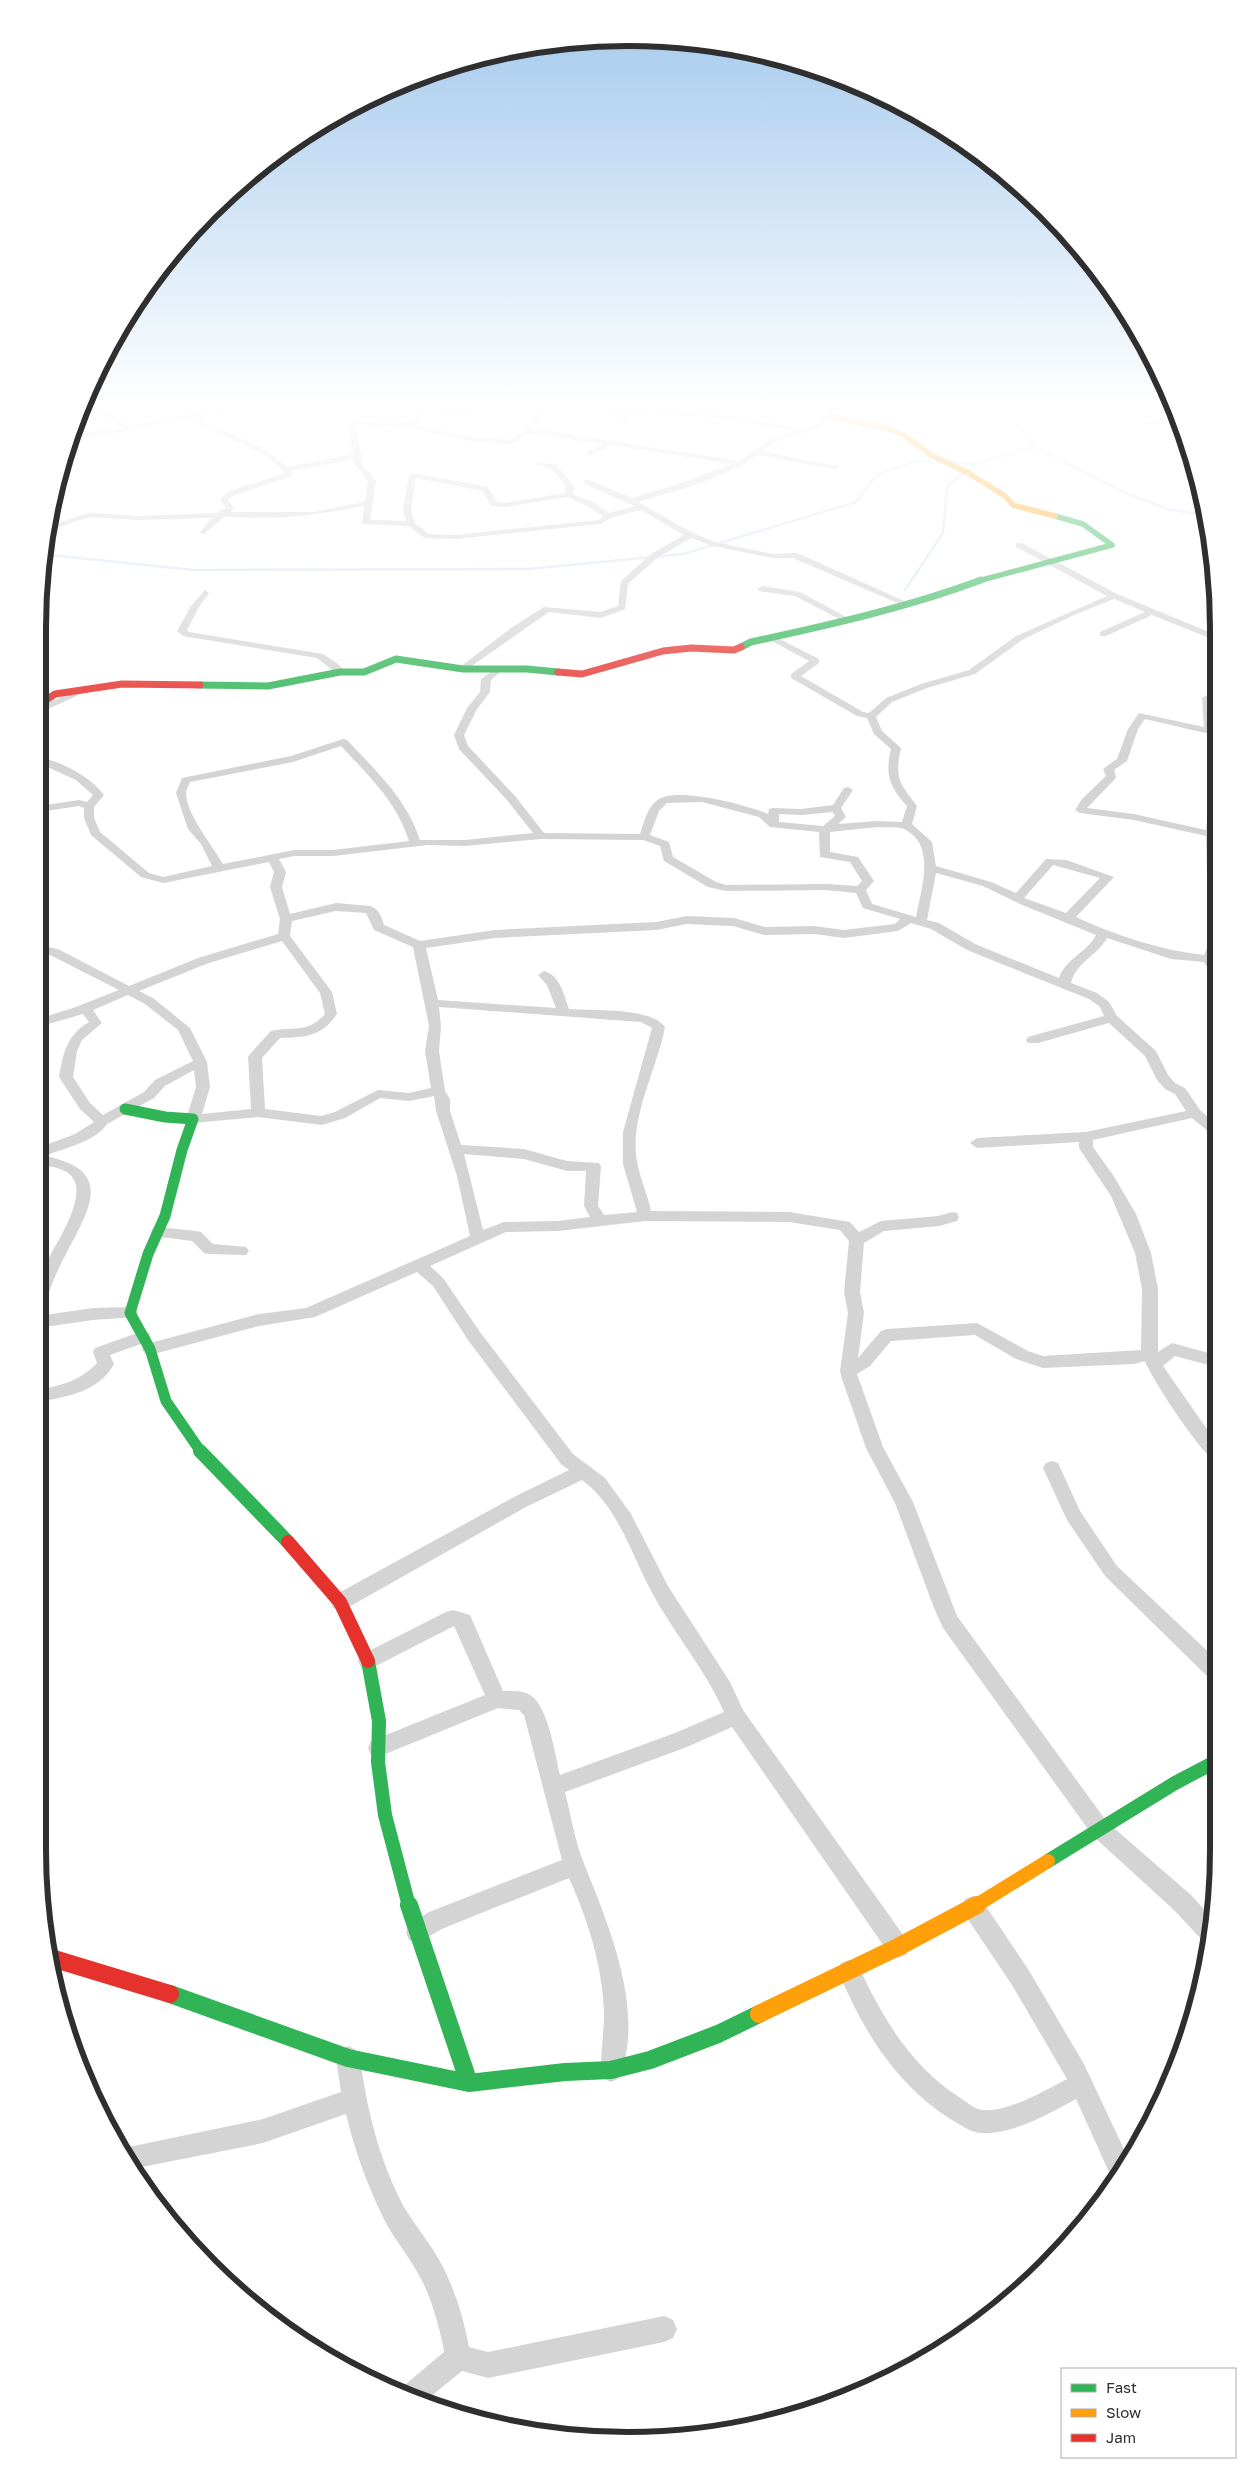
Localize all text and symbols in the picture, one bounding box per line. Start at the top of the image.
legend [1061,2368,1236,2458]
text: Fast [1106,2378,1137,2396]
text: Slow [1106,2403,1141,2421]
text: Jam [1106,2428,1136,2446]

